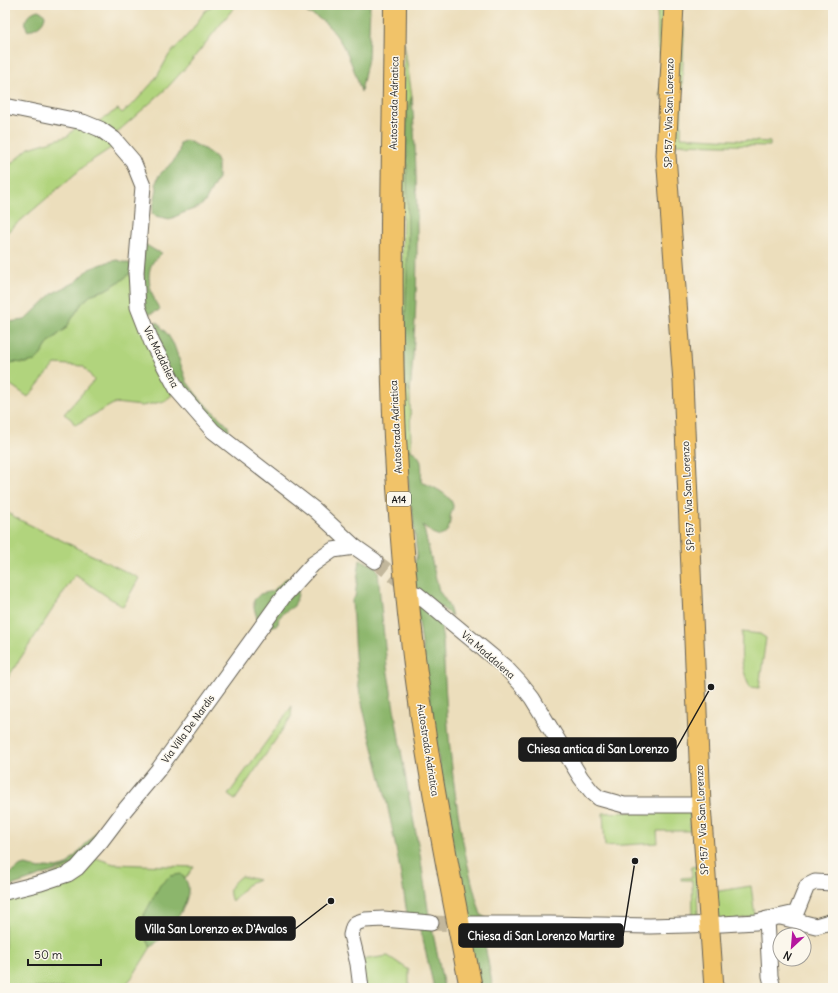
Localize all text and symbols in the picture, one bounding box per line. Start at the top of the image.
street label: Autostrada Adriatica [387,56,401,150]
street label: SP 157 - Via San Lorenzo [662,58,676,168]
street label: Via Maddalena [140,324,182,390]
street label: Autostrada Adriatica [387,380,405,474]
street label: SP 157 - Via San Lorenzo [679,440,697,551]
road number: A14 [387,492,411,506]
street label: Via Maddalena [458,628,518,682]
street label: Via Villa De Nardis [159,692,218,766]
street label: Autostrada Adriatica [414,703,442,797]
callout: Chiesa antica di San Lorenzo [519,738,676,761]
text: Chiesa antica di San Lorenzo [527,742,669,756]
street label: SP 157 - Via San Lorenzo [693,764,711,875]
callout: Villa San Lorenzo ex D'Avalos [136,917,295,940]
text: Villa San Lorenzo ex D'Avalos [145,922,287,936]
callout: Chiesa di San Lorenzo Martire [459,924,623,947]
north arrow [772,927,812,967]
text: Chiesa di San Lorenzo Martire [467,929,615,943]
scale bar [28,941,101,967]
text: 50 m [34,947,63,962]
text: N [781,948,794,964]

